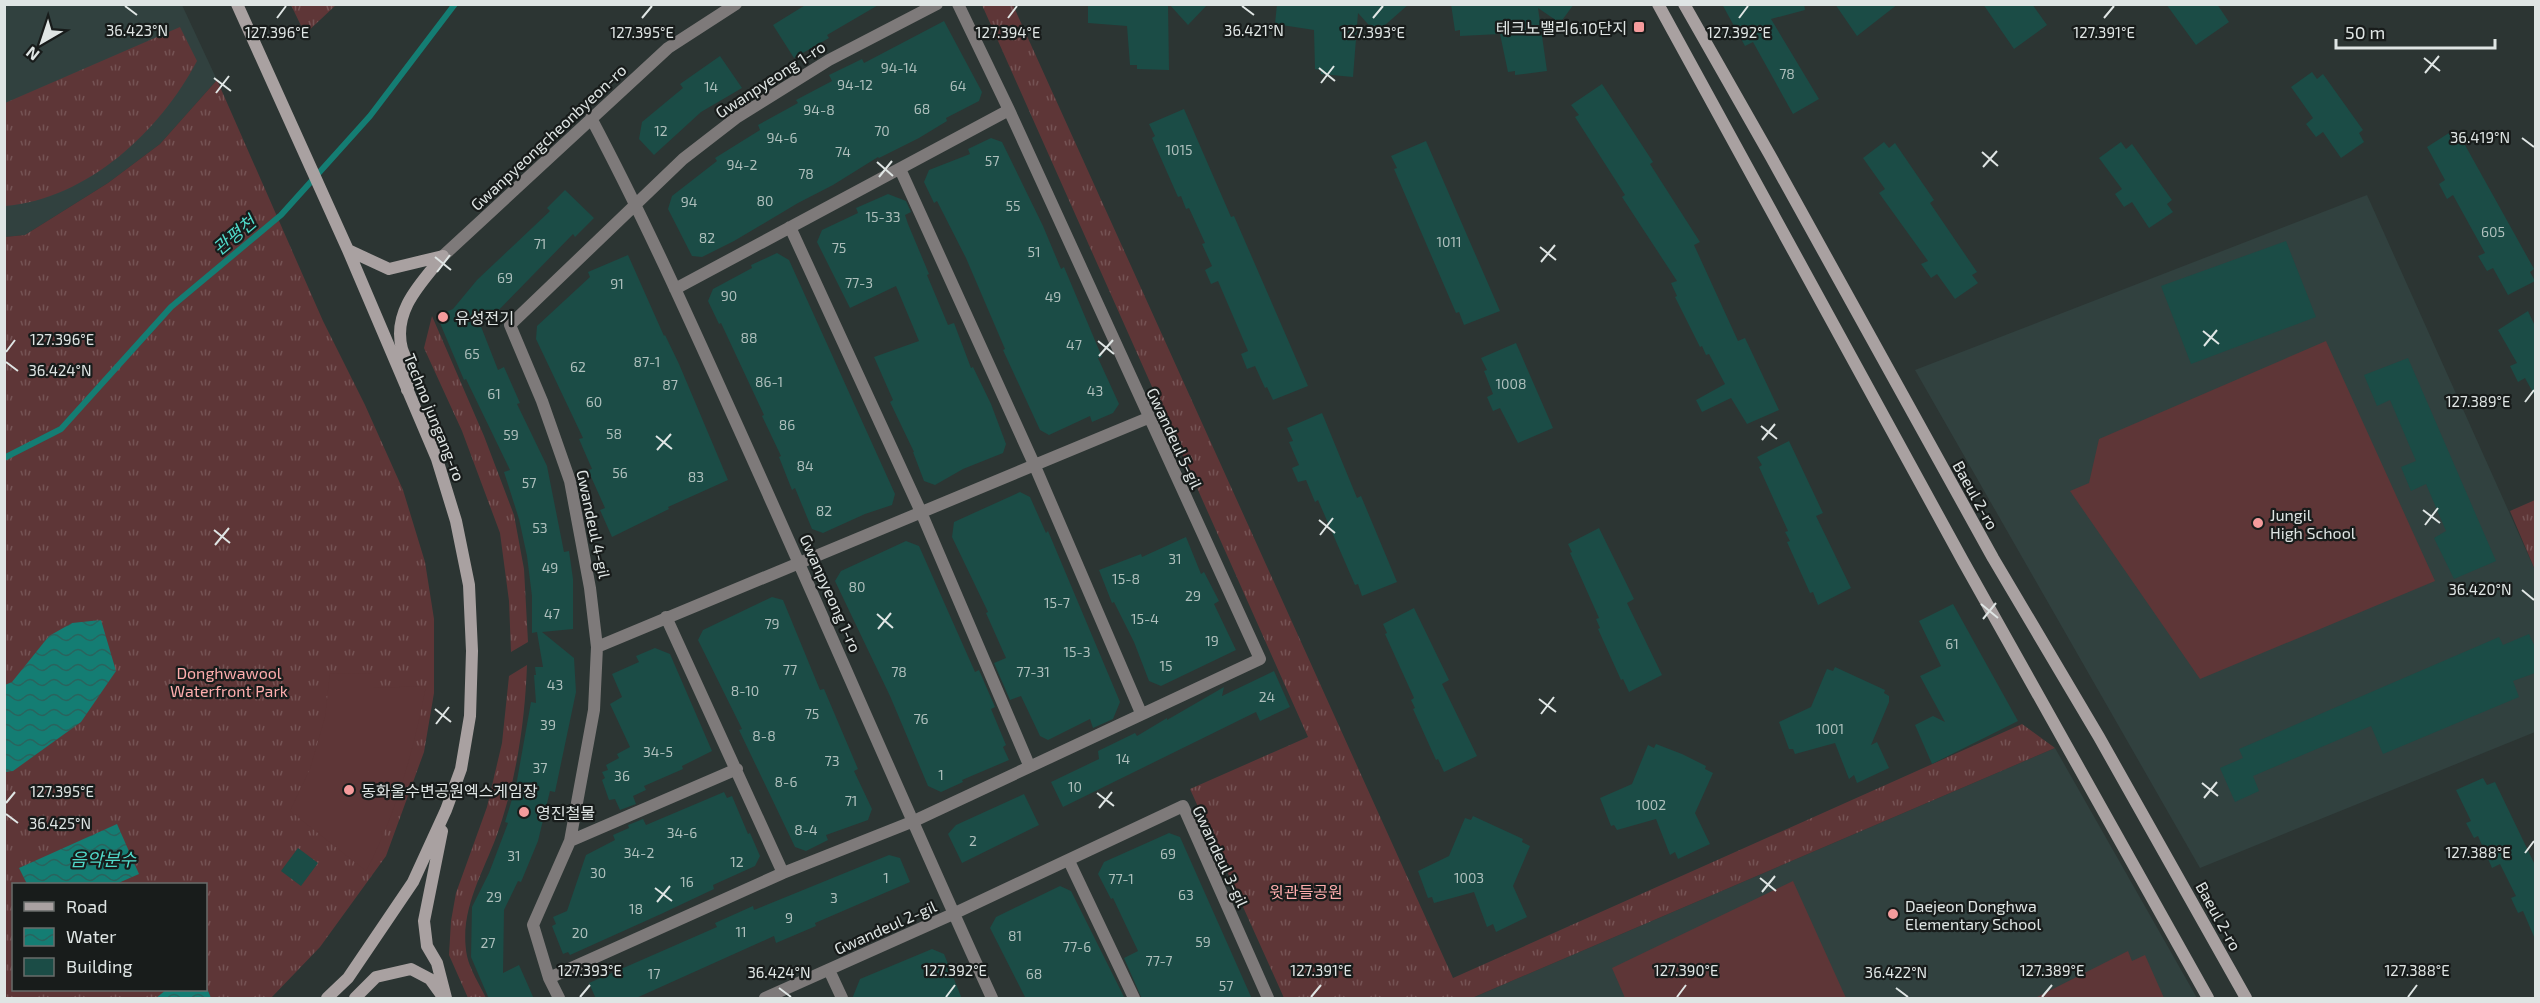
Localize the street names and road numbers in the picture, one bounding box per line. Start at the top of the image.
street label: Gwanpyeong 1-ro [712,36,828,122]
street label: Gwanpyeongcheonbyeon-ro [466,60,630,214]
street label: Techno jungang-ro [400,350,469,484]
street label: Gwandeul 5-gil [1143,384,1207,492]
street label: Baeul 2-ro [1949,457,2003,533]
street label: Gwandeul 4-gil [573,468,615,580]
street label: Gwanpyeong 1-ro [796,531,866,655]
street label: Gwandeul 3-gil [1189,802,1253,910]
street label: Baeul 2-ro [2192,878,2246,954]
street label: Gwandeul 2-gil [831,896,939,958]

